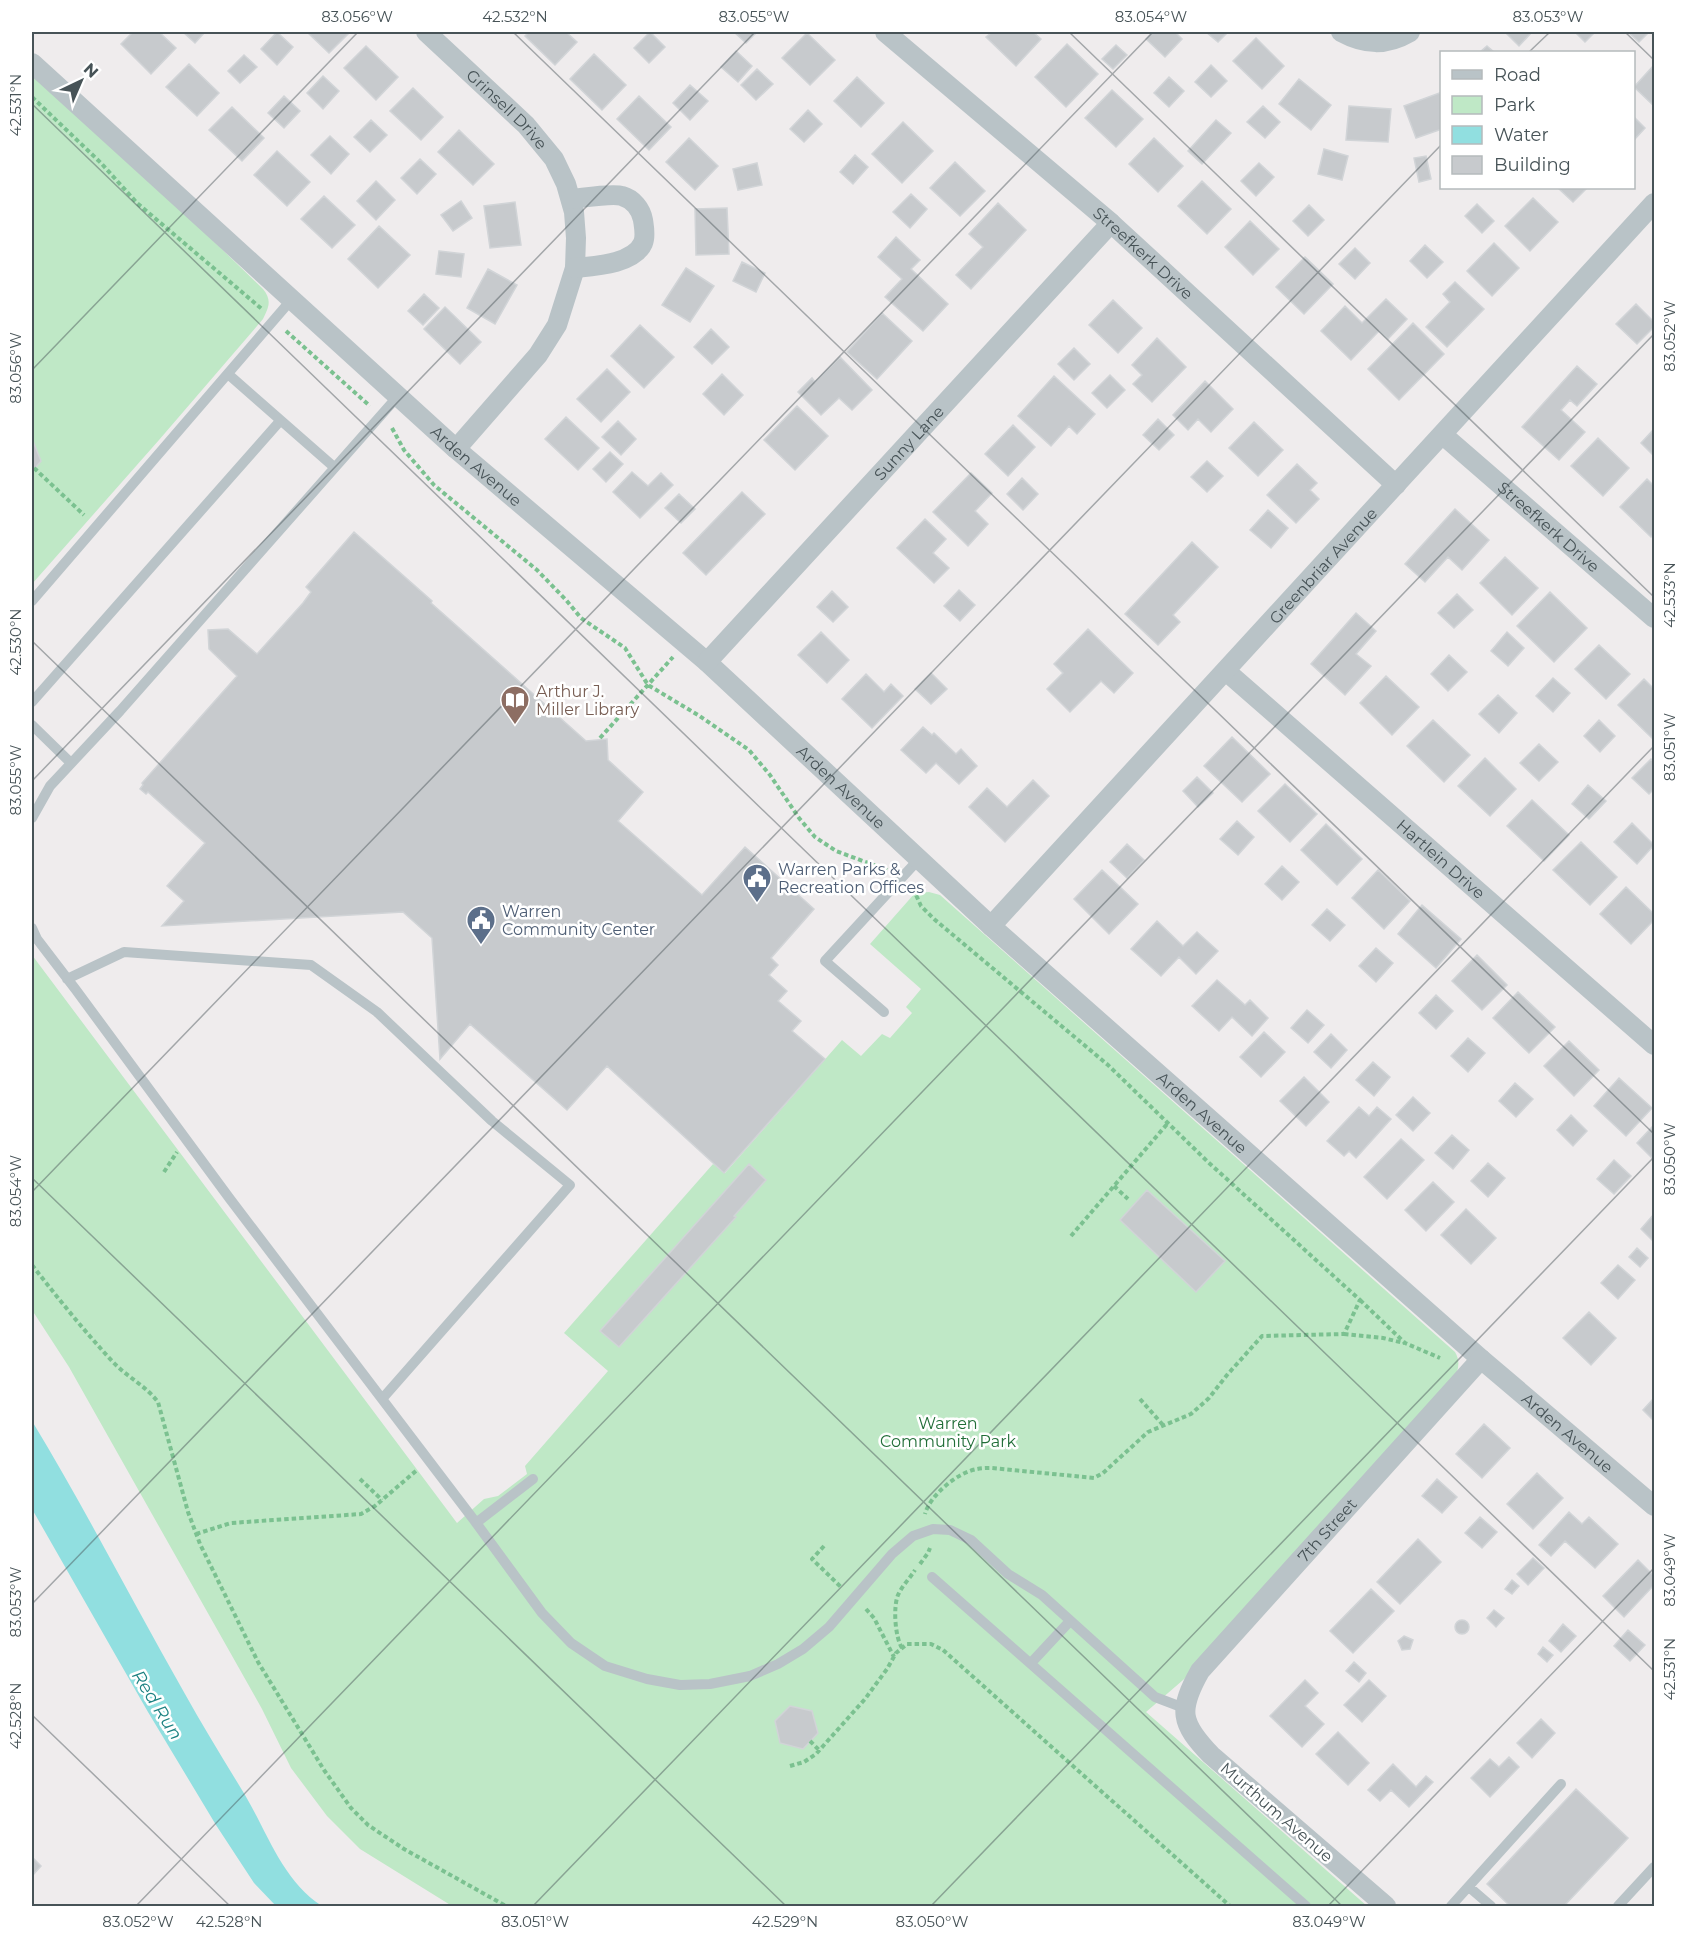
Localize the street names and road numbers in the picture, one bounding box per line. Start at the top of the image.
street label: Grinsell Drive [462,66,551,153]
street label: Streefkerk Drive [1089,203,1197,304]
street label: Sunny Lane [870,402,948,484]
street label: Arden Avenue [427,422,525,511]
street label: Streefkerk Drive [1494,478,1603,576]
street label: Greenbriar Avenue [1265,504,1381,628]
street label: Arden Avenue [793,742,889,833]
street label: Hartlein Drive [1393,816,1489,903]
street label: Arden Avenue [1153,1068,1251,1158]
street label: Arden Avenue [1518,1389,1617,1477]
street label: 7th Street [1294,1494,1361,1566]
street label: Murthum Avenue [1217,1759,1337,1866]

